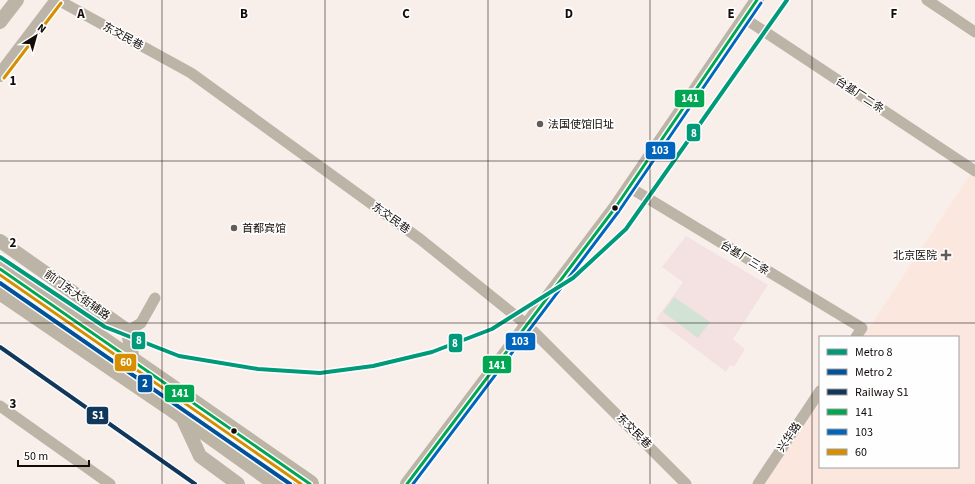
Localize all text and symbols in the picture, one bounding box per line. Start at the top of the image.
text: A [76,5,85,23]
text: B [240,5,248,23]
text: C [402,5,410,23]
text: D [565,5,573,23]
text: E [727,5,735,23]
text: F [891,5,898,23]
north arrow [16,16,56,56]
street label: 东交民巷 [100,19,146,53]
text: N [34,20,49,37]
text: 1 [10,72,17,90]
street label: 台基厂二条 [833,74,887,116]
line badge: 141 [674,89,705,108]
text: 141 [681,91,699,106]
place label: 法国使馆旧址 [548,117,614,132]
marker: 法国使馆旧址 [535,119,545,129]
line badge: 8 [686,123,701,142]
text: 8 [691,126,697,141]
line badge: 103 [645,141,676,160]
text: 103 [651,143,669,158]
street label: 东交民巷 [369,199,413,237]
unlabelled marker [610,203,620,213]
place label: 首都宾馆 [242,221,286,236]
marker: 首都宾馆 [229,223,239,233]
text: 2 [10,234,17,252]
street label: 台基厂三条 [718,237,772,279]
place label: 北京医院 [893,248,937,263]
marker: 北京医院 [940,249,952,261]
street label: 前门东大街辅路 [41,267,113,323]
line badge: 8 [131,331,146,350]
line badge: 103 [505,332,536,351]
text: 8 [136,333,142,348]
line badge: 8 [448,333,463,353]
text: 103 [511,334,529,349]
text: 8 [452,336,458,351]
legend [819,336,959,468]
text: Metro 8 [855,344,893,361]
line badge: 60 [114,353,137,372]
text: 60 [120,355,132,370]
line badge: 141 [482,355,512,374]
text: 141 [488,358,506,373]
text: Metro 2 [855,364,893,381]
line badge: 2 [137,374,153,393]
text: 2 [142,376,148,391]
line badge: 141 [164,384,195,403]
text: Railway S1 [855,384,909,401]
text: 141 [171,386,189,401]
text: 3 [10,395,17,413]
text: 141 [855,404,873,421]
line badge: S1 [86,406,109,425]
text: S1 [92,408,104,423]
street label: 东交民巷 [613,410,655,452]
street label: 兴华路 [774,419,804,455]
text: 103 [855,424,873,441]
unlabelled marker [229,426,239,436]
scale bar [18,442,89,468]
text: 60 [855,444,867,461]
text: 50 m [24,448,48,465]

